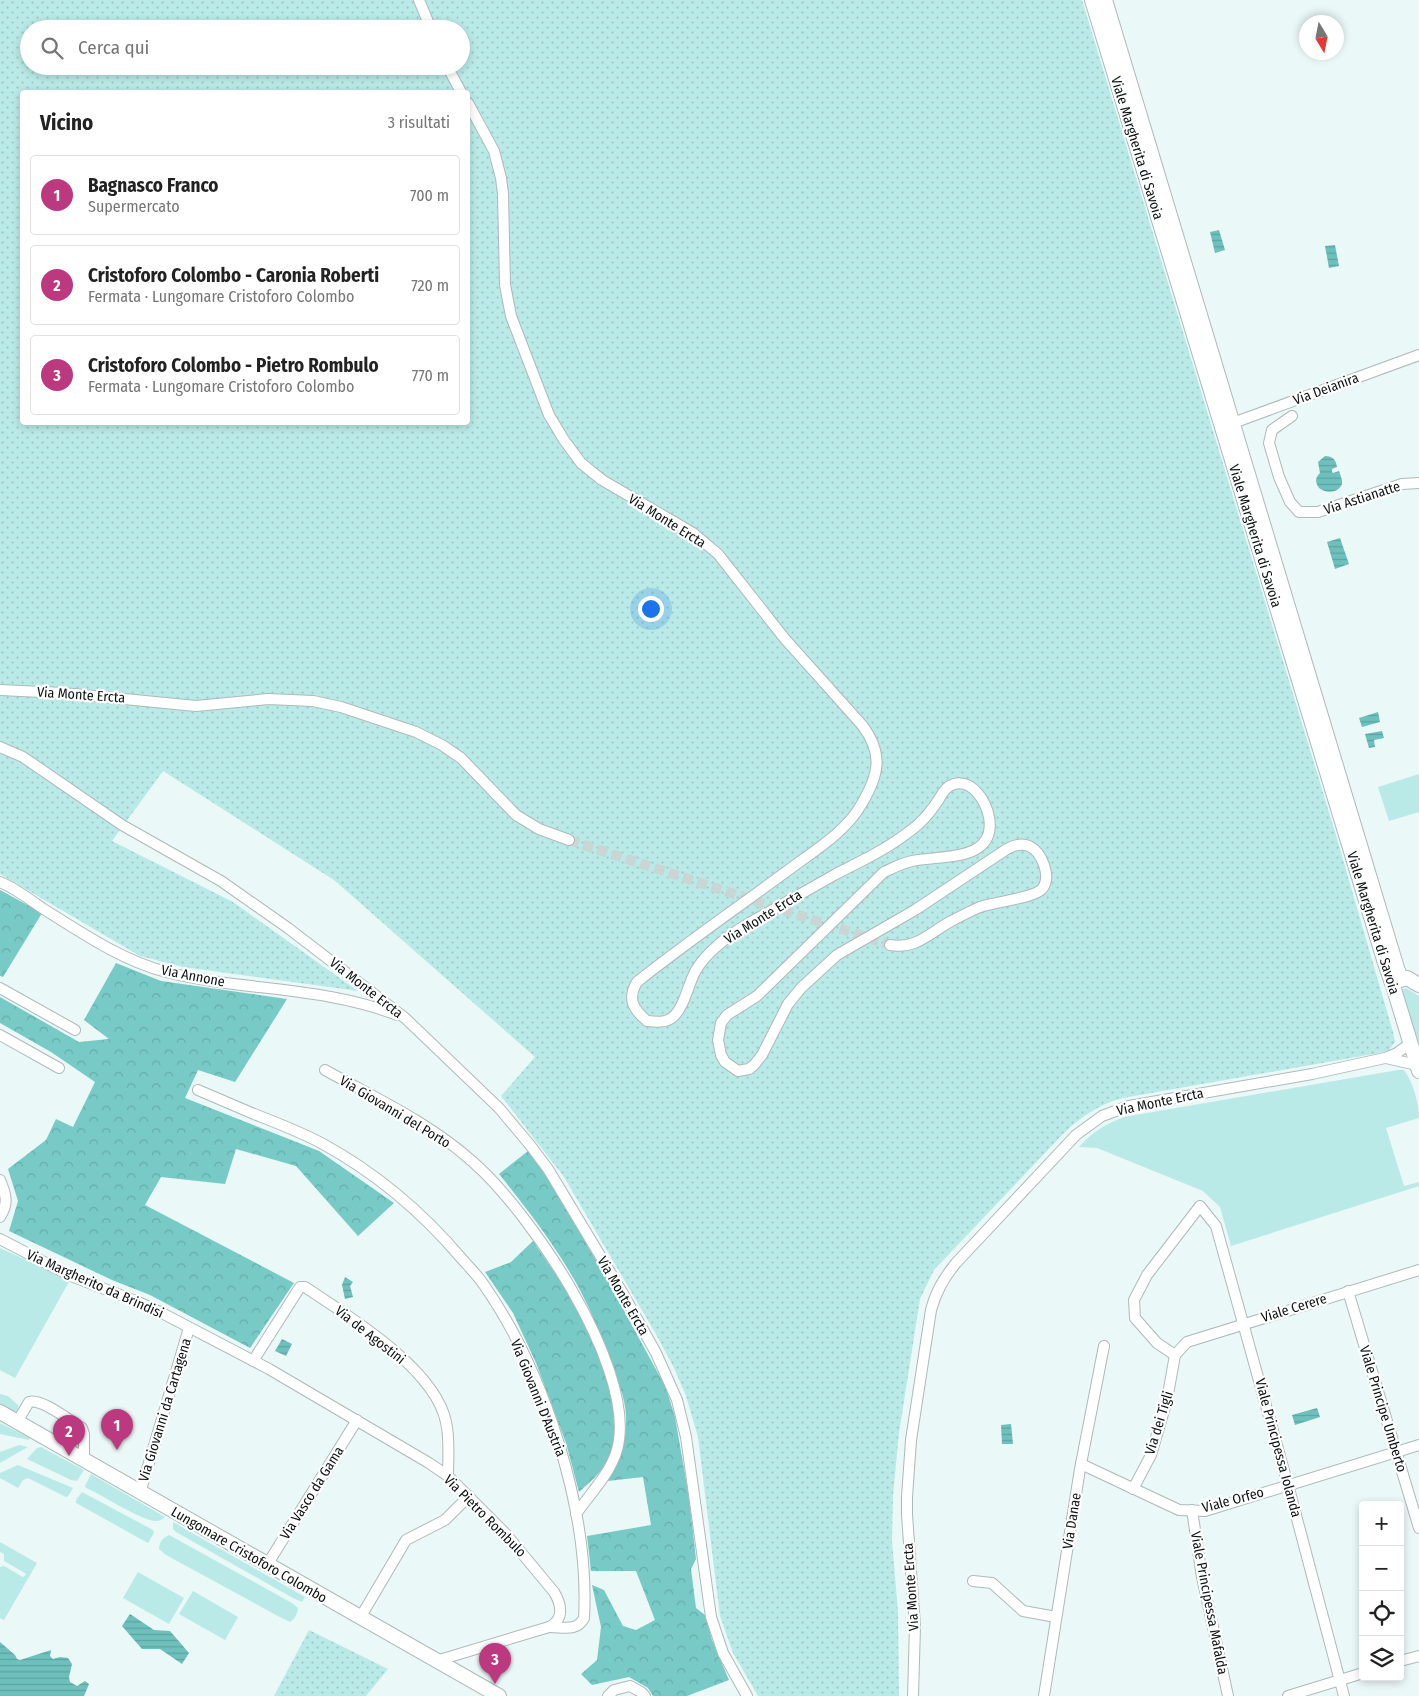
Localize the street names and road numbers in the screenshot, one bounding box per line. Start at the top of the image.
street label: Viale Margherita di Savoia [1107,75,1167,222]
street label: Via Deianira [1291,369,1361,409]
street label: Viale Margherita di Savoia [1225,463,1285,610]
street label: Via Astianatte [1322,478,1402,518]
street label: Via Monte Ercta [625,490,709,552]
street label: Via Monte Ercta [36,683,126,707]
street label: Viale Margherita di Savoia [1343,850,1403,997]
street label: Via Monte Ercta [721,886,805,948]
street label: Via Monte Ercta [326,954,406,1022]
street label: Via Annone [160,961,226,991]
street label: Via Giovanni del Porto [336,1072,454,1152]
street label: Via Monte Ercta [1115,1084,1205,1119]
street label: Via Margherito da Brindisi [24,1246,166,1322]
street label: Via Monte Ercta [594,1254,653,1339]
street label: Viale Cerere [1259,1290,1329,1326]
street label: Via de Agostini [331,1302,409,1368]
street label: Via Giovanni da Cartagena [135,1336,195,1484]
street label: Via Giovanni D'Austria [507,1337,569,1459]
street label: Viale Principe Umberto [1356,1344,1410,1474]
street label: Viale Principessa Iolanda [1251,1377,1305,1519]
street label: Via dei Tigli [1141,1389,1177,1457]
street label: Via Vasco da Gama [277,1443,348,1543]
street label: Via Pietro Rombulo [440,1471,530,1561]
street label: Viale Orfeo [1200,1484,1266,1516]
street label: Via Danae [1059,1492,1085,1550]
street label: Lungomare Cristoforo Colombo [168,1503,330,1607]
street label: Viale Principessa Mafalda [1187,1530,1231,1676]
street label: Via Monte Ercta [899,1542,923,1632]

